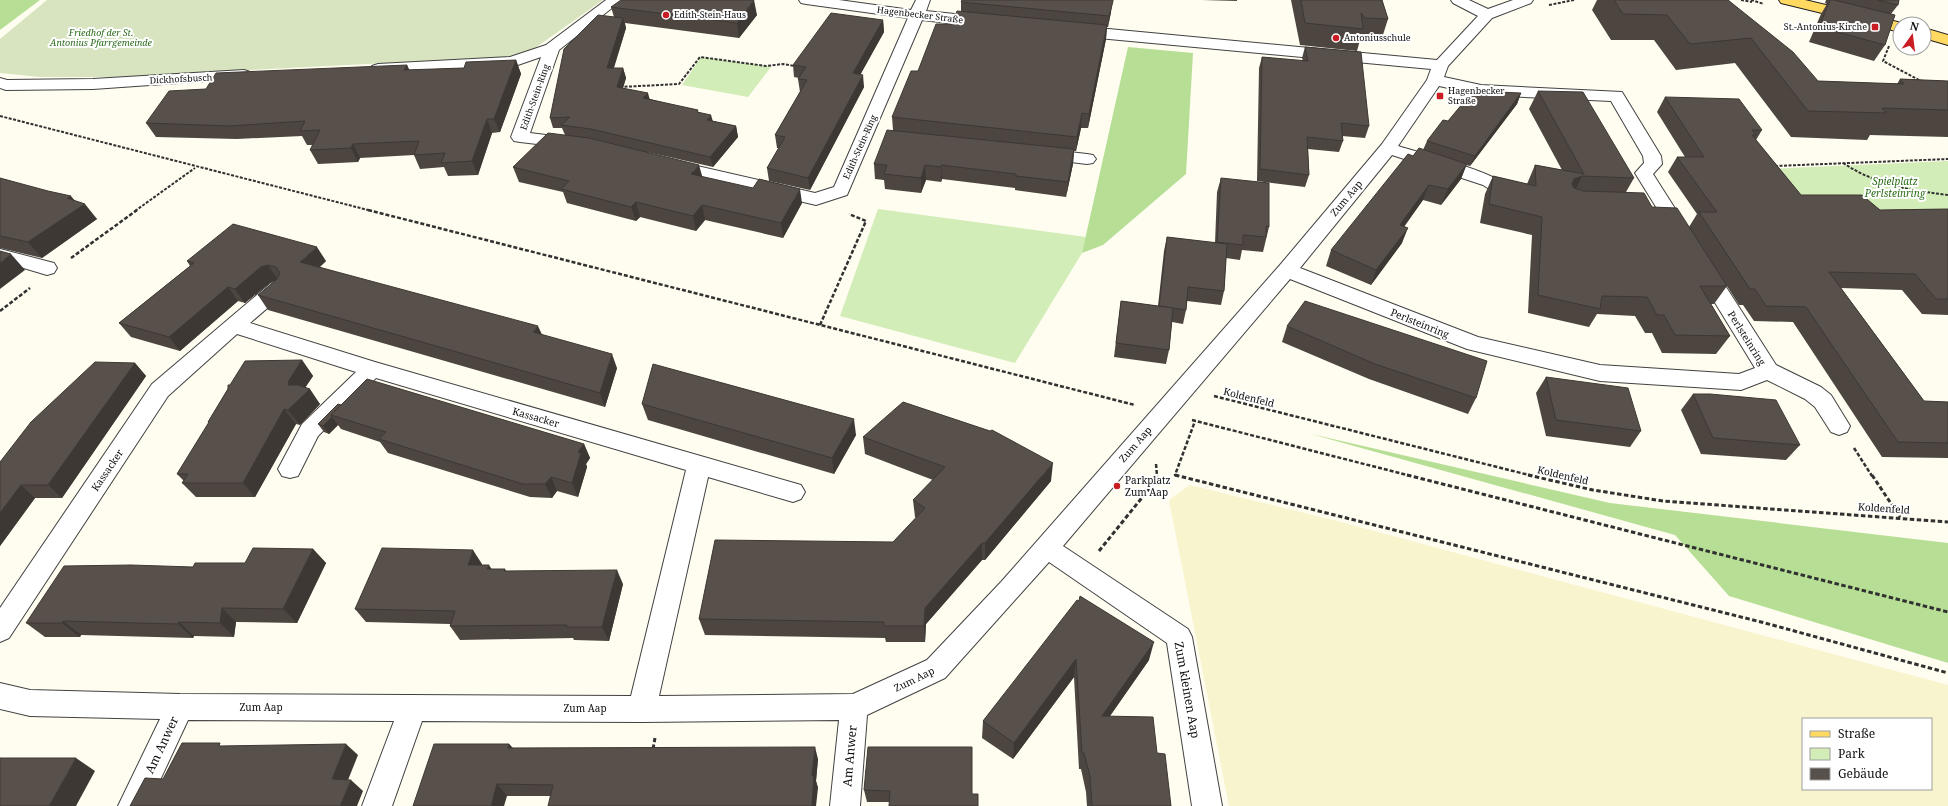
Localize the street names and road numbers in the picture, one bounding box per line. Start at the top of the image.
street label: Hagenbecker Straße [876,3,964,26]
street label: Edith-Stein-Ring [517,62,553,132]
street label: Dickhofsbusch [149,70,213,87]
street label: Edith-Stein-Ring [839,112,880,181]
street label: Zum Aap [1327,177,1365,219]
street label: Perlsteinring [1389,305,1452,341]
street label: Perlsteinring [1725,308,1770,369]
street label: Koldenfeld [1222,384,1276,410]
street label: Kassacker [511,404,561,430]
street label: Zum Aap [1116,423,1154,465]
street label: Kassacker [88,446,126,494]
street label: Koldenfeld [1536,462,1590,488]
street label: Koldenfeld [1858,499,1910,517]
street label: Zum kleinen Aap [1171,640,1204,740]
street label: Zum Aap [892,663,936,695]
street label: Zum Aap [239,700,283,714]
street label: Zum Aap [563,701,607,715]
street label: Am Anwer [141,713,182,776]
street label: Am Anwer [838,724,861,787]

